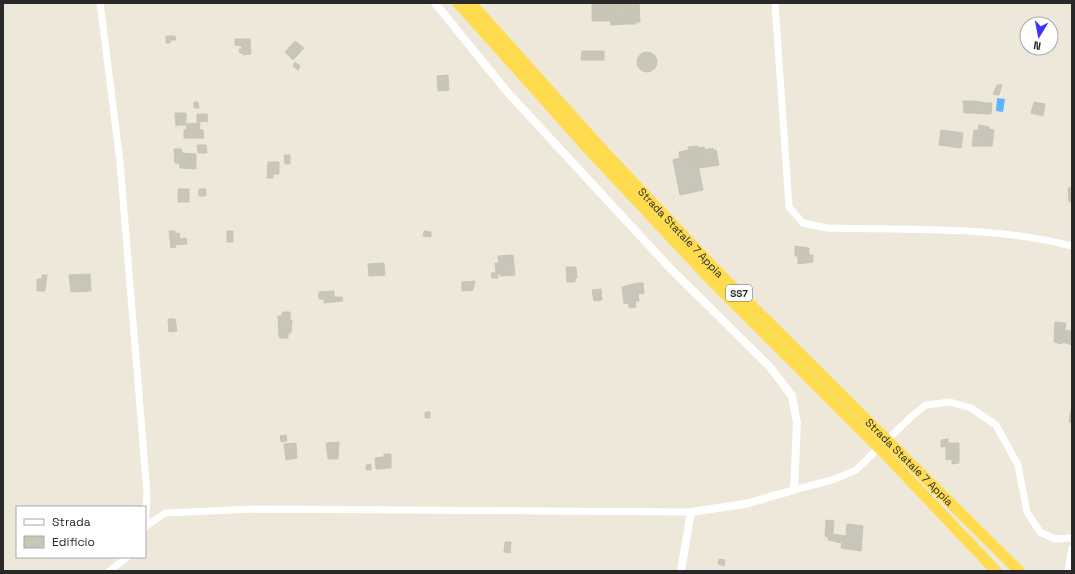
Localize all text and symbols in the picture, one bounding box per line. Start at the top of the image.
north arrow [1019,16,1059,56]
text: N [1032,38,1042,53]
street label: Strada Statale 7 Appia [635,185,727,281]
road number: SS7 [726,285,752,301]
street label: Strada Statale 7 Appia [862,415,957,509]
legend [16,506,146,558]
text: Strada [52,514,91,530]
text: Edificio [52,534,95,550]

